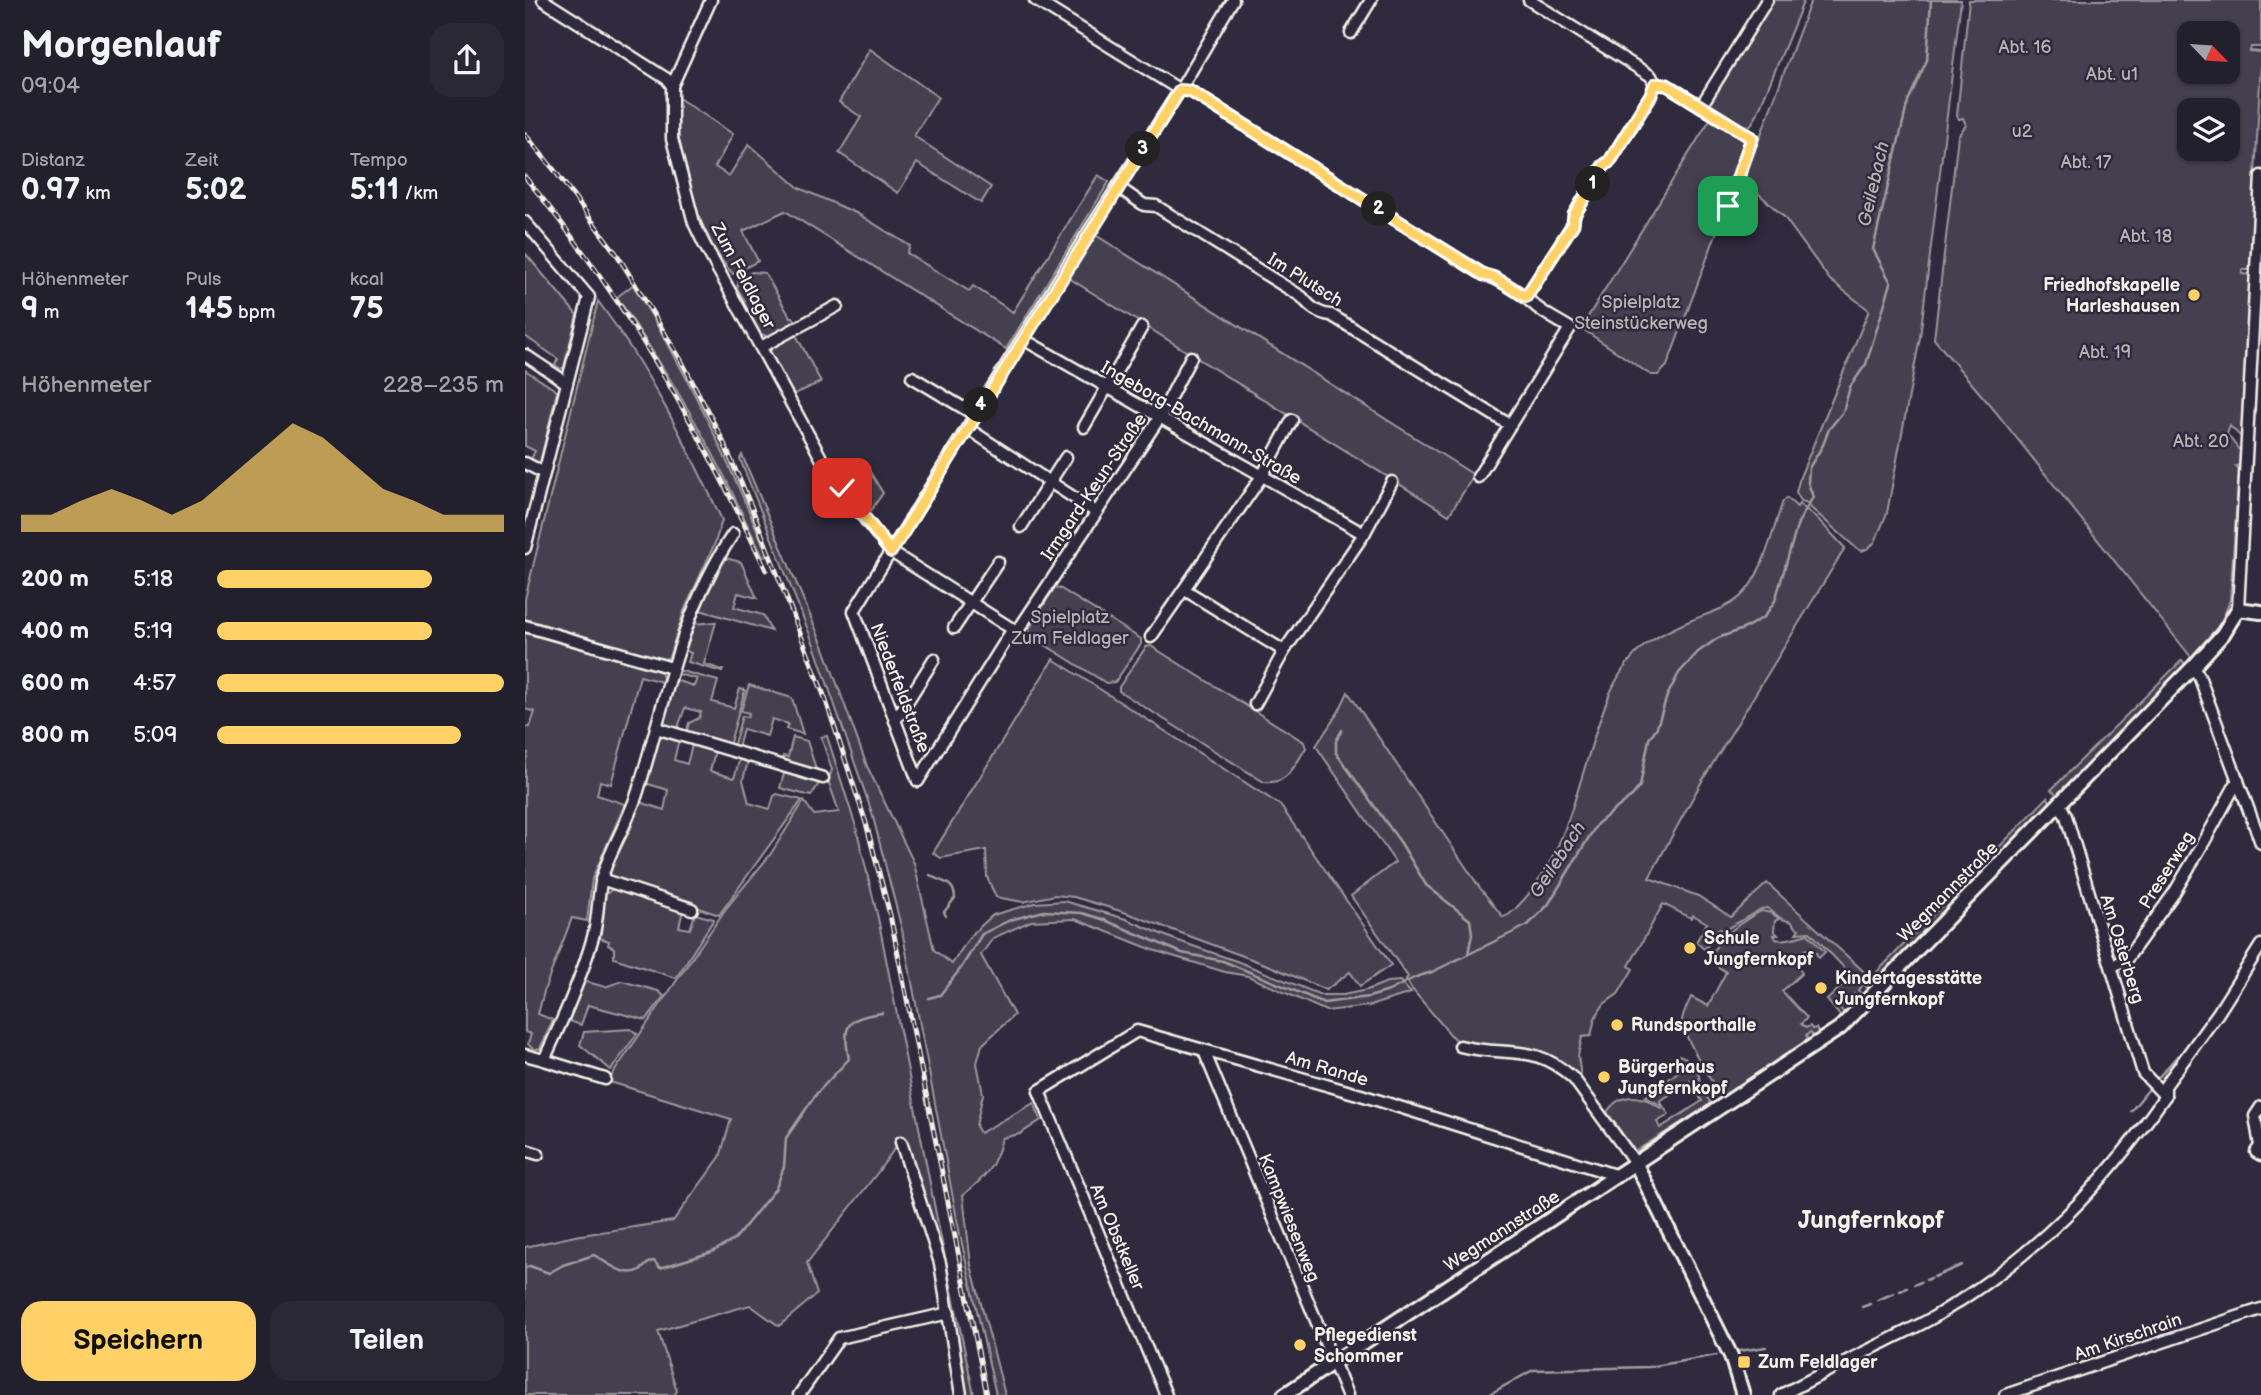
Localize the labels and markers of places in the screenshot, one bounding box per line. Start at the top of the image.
pin: 3 [1125,132,1161,166]
pin: 1 [1575,166,1611,202]
pin [1698,176,1758,236]
pin: 2 [1361,192,1397,227]
place label: Friedhofskapelle Harleshausen [2043,275,2180,317]
marker: Friedhofskapelle Harleshausen [2186,287,2202,303]
pin: 4 [963,388,999,422]
pin [812,458,872,518]
place label: Schule Jungfernkopf [1704,928,1814,970]
marker: Schule Jungfernkopf [1682,940,1698,956]
place label: Kindertagesstätte Jungfernkopf [1835,968,1982,1010]
marker: Kindertagesstätte Jungfernkopf [1813,980,1829,996]
place label: Rundsporthalle [1631,1015,1756,1036]
marker: Rundsporthalle [1609,1017,1625,1033]
place label: Bürgerhaus Jungfernkopf [1618,1057,1728,1099]
marker: Bürgerhaus Jungfernkopf [1596,1069,1612,1085]
place label: Pflegedienst Schommer [1314,1325,1417,1367]
marker: Pflegedienst Schommer [1292,1337,1308,1353]
place label: Zum Feldlager [1758,1352,1878,1373]
marker: Zum Feldlager [1736,1354,1752,1370]

